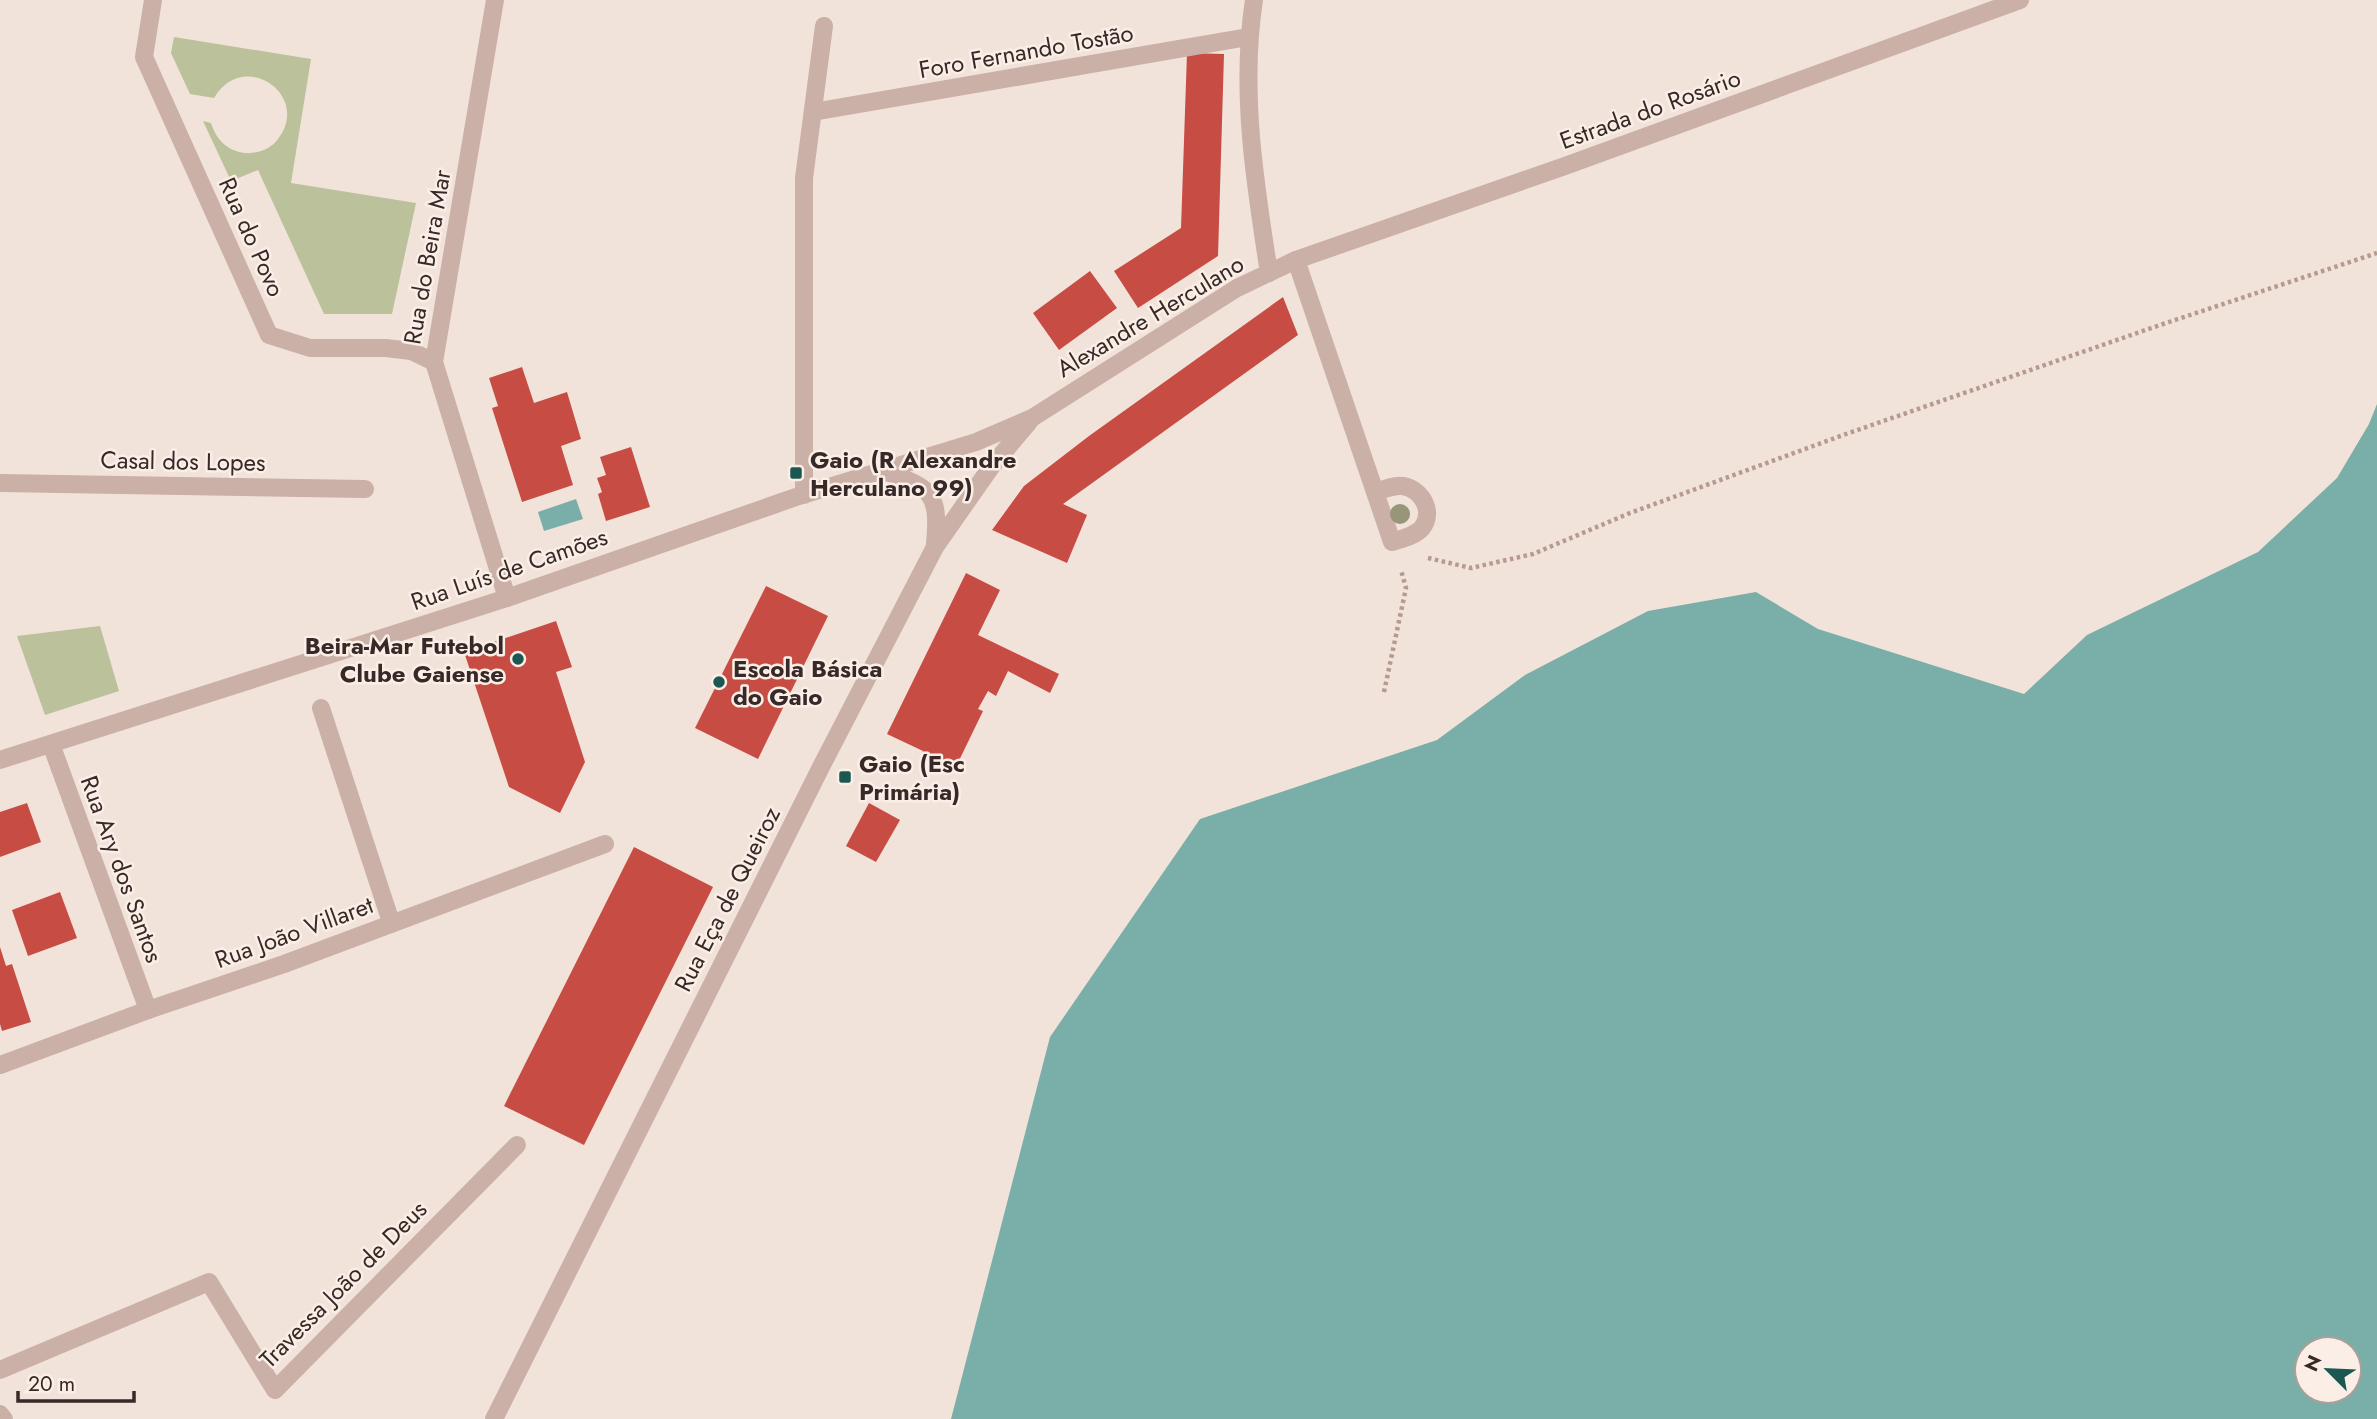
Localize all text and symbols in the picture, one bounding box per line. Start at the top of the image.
street label: Foro Fernando Tostão [916,15,1136,87]
street label: Estrada do Rosário [1555,60,1745,158]
street label: Rua do Beira Mar [394,166,460,347]
street label: Rua do Povo [210,172,294,302]
street label: Alexandre Herculano [1050,246,1250,386]
street label: Casal dos Lopes [100,442,266,480]
place label: Gaio (R Alexandre Herculano 99) [810,442,1016,505]
marker: Gaio (R Alexandre Herculano 99) [788,465,804,481]
street label: Rua Luís de Camões [406,519,612,619]
place label: Beira-Mar Futebol Clube Gaiense [305,628,504,691]
marker: Beira-Mar Futebol Clube Gaiense [510,651,526,667]
place label: Escola Básica do Gaio [733,651,882,714]
marker: Escola Básica do Gaio [711,674,727,690]
place label: Gaio (Esc Primária) [859,746,965,809]
marker: Gaio (Esc Primária) [837,769,853,785]
street label: Rua Ary dos Santos [72,771,172,967]
street label: Rua Eça de Queiroz [665,800,789,998]
street label: Rua João Villaret [210,887,378,977]
street label: Travessa João de Deus [251,1192,435,1376]
north arrow [2293,1335,2363,1405]
text: N [2298,1351,2328,1376]
scale bar [18,1360,133,1404]
text: 20 m [28,1369,75,1399]

